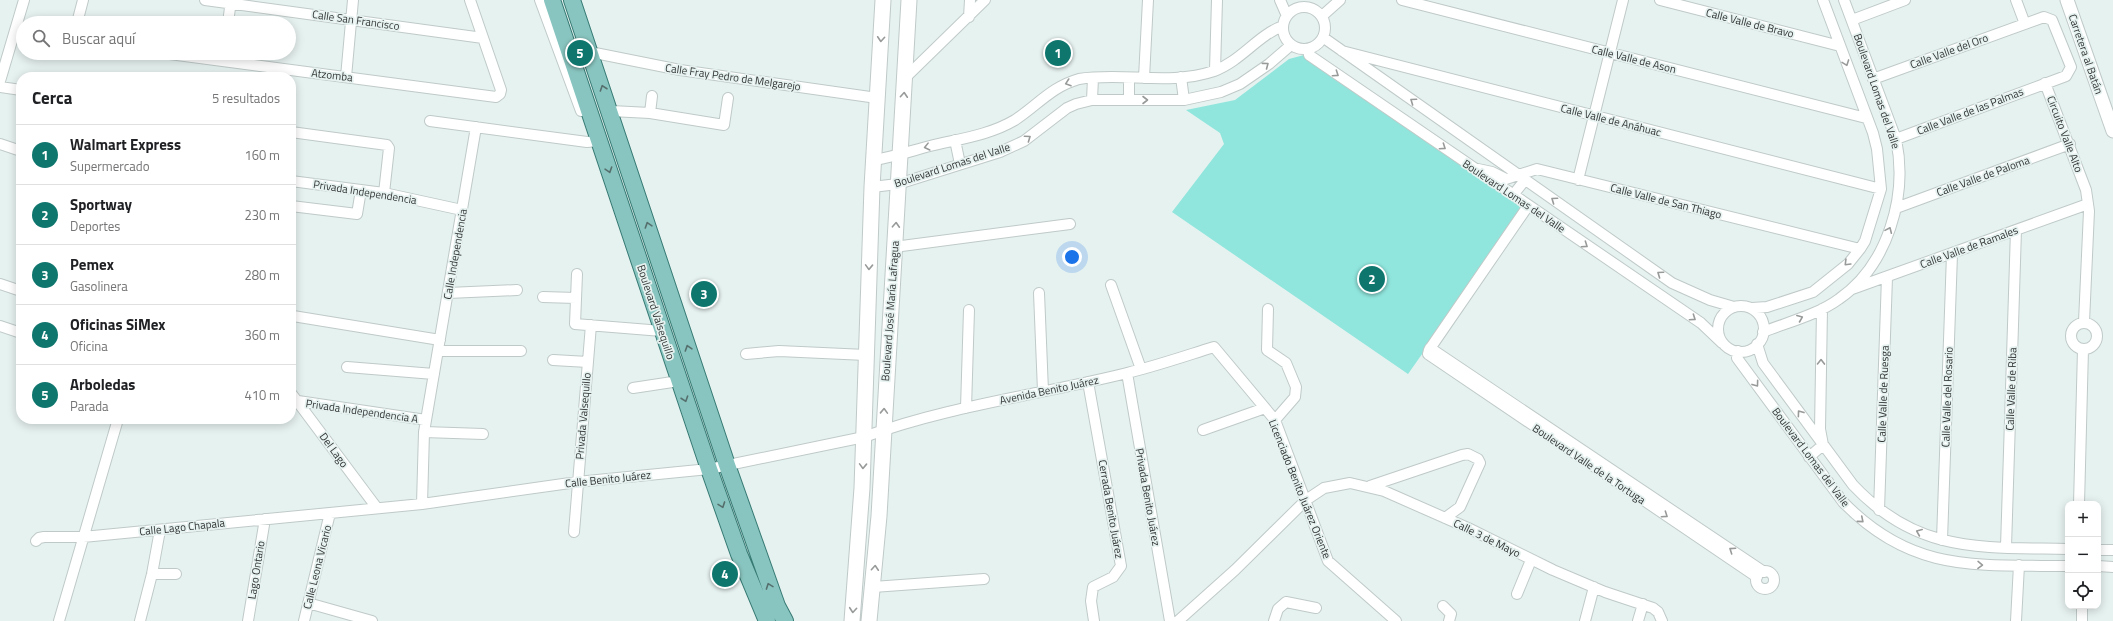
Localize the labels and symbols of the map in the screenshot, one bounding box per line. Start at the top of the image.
street label: Calle Valle de Bravo [1704,4,1796,42]
street label: Calle San Francisco [311,6,401,34]
street label: Carretera al Batán [2065,12,2107,96]
street label: Calle Valle del Oro [1908,29,1991,73]
street label: Boulevard Lomas del Valle [1850,31,1904,151]
one-way arrow [877,36,886,42]
pin: 5 [567,38,593,68]
pin: 1 [1045,38,1071,68]
street label: Calle Valle de Ason [1590,41,1678,77]
one-way arrow [1842,59,1850,66]
street label: Calle Fray Pedro de Melgarejo [664,60,802,94]
one-way arrow [1262,63,1269,70]
street label: Atzomba [310,65,354,86]
one-way arrow [1332,69,1339,76]
one-way arrow [1065,78,1072,87]
street label: Calle Valle de las Palmas [1914,83,2026,139]
one-way arrow [599,85,607,92]
one-way arrow [899,92,908,98]
street label: Circuito Valle Alto [2043,93,2087,175]
one-way arrow [1142,96,1148,104]
one-way arrow [1410,98,1417,106]
street label: Calle Valle de Anáhuac [1559,100,1663,140]
one-way arrow [1024,136,1031,143]
street label: Boulevard Lomas del Valle [892,139,1012,191]
one-way arrow [924,142,931,151]
one-way arrow [1439,142,1446,149]
street label: Calle Valle de Paloma [1934,152,2032,200]
street label: Boulevard Lomas del Valle [1459,156,1569,237]
one-way arrow [604,166,612,173]
street label: Privada Independencia [312,176,418,208]
street label: Calle Valle de San Thiago [1609,179,1723,223]
one-way arrow [1551,197,1558,204]
street label: Calle Independencia [439,207,471,301]
one-way arrow [644,222,653,229]
one-way arrow [891,222,900,228]
street label: Calle Valle de Ramales [1918,222,2020,272]
one-way arrow [1884,227,1892,234]
street label: Boulevard José María Lafragua [877,240,903,382]
one-way arrow [1581,240,1588,247]
your location [1062,247,1082,267]
one-way arrow [1844,258,1852,266]
street label: Boulevard Valsequillo [633,263,679,362]
one-way arrow [865,264,873,270]
pin: 2 [1359,264,1385,294]
one-way arrow [1658,272,1665,279]
pin: 3 [691,279,717,309]
one-way arrow [1688,313,1695,320]
one-way arrow [1796,314,1803,322]
one-way arrow [685,345,693,352]
street label: Calle Valle de Ruesga [1873,345,1893,443]
street label: Calle Valle del Rosario [1937,346,1957,448]
street label: Calle Valle de Riba [2002,347,2020,431]
one-way arrow [1817,359,1825,365]
street label: Privada Valsequillo [571,372,595,460]
street label: Avenida Benito Juárez [998,372,1100,408]
one-way arrow [1751,380,1758,387]
street label: Privada Independencia A [305,395,420,427]
one-way arrow [680,396,689,403]
street label: Boulevard Lomas del Valle [1768,404,1854,510]
one-way arrow [880,408,889,414]
one-way arrow [1798,410,1805,417]
street label: Licenciado Benito Juárez Oriente [1265,417,1335,561]
street label: Boulevard Valle de la Tortuga [1529,420,1649,508]
street label: Del Lago [316,429,352,471]
street label: Privada Benito Juárez [1132,447,1164,547]
street label: Cerrada Benito Juárez [1094,458,1128,560]
one-way arrow [858,463,867,469]
street label: Calle Benito Juárez [564,467,652,491]
one-way arrow [717,502,725,509]
one-way arrow [1661,510,1668,517]
street label: Calle Lago Chapala [138,514,226,539]
street label: Calle 3 de Mayo [1451,515,1523,561]
one-way arrow [1856,515,1864,522]
street label: Calle Leona Vicario [299,523,335,611]
one-way arrow [1916,529,1923,537]
street label: Lago Ontario [243,539,269,600]
one-way arrow [1729,547,1736,555]
pin: 4 [712,559,738,589]
one-way arrow [1977,561,1983,569]
one-way arrow [870,565,879,571]
one-way arrow [766,582,774,589]
one-way arrow [848,607,857,613]

